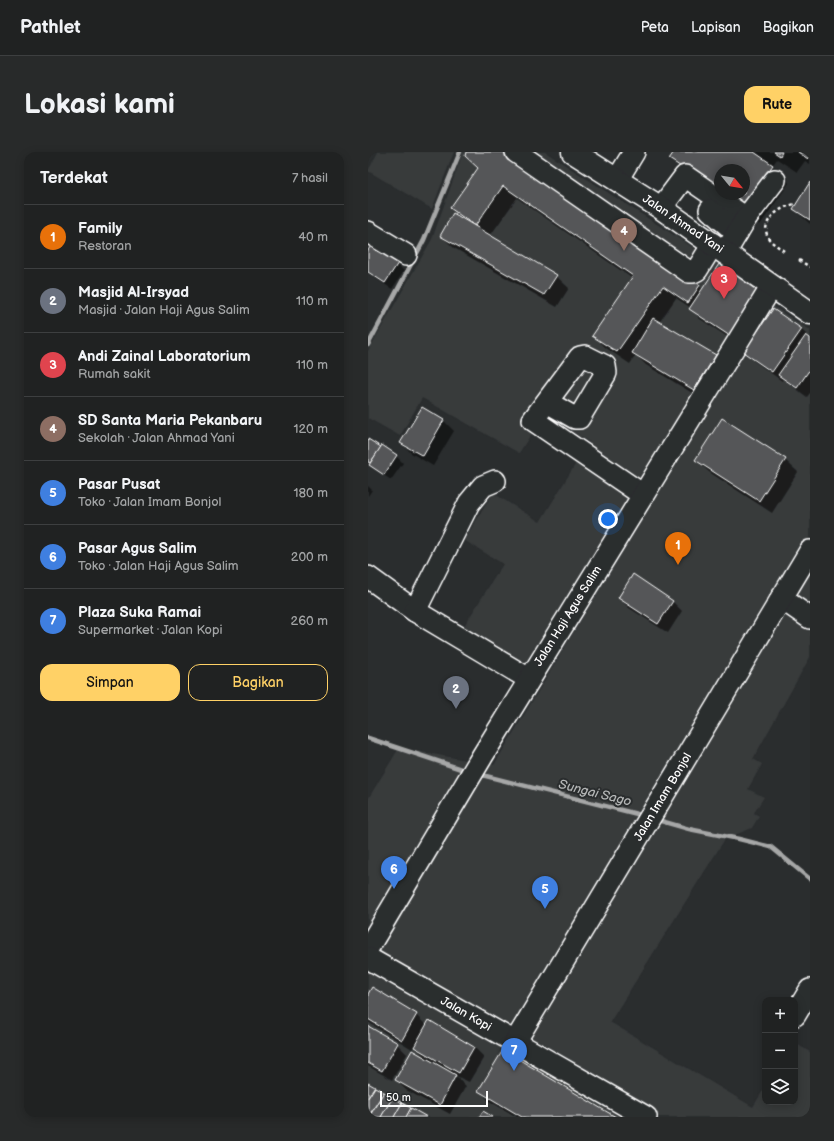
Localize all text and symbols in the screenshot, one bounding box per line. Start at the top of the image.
text: Pathlet [20,16,81,39]
text: Peta [641,19,669,36]
text: Lapisan [691,19,741,36]
text: Bagikan [763,19,814,36]
button: Rute [744,86,810,123]
text: Lokasi kami [24,88,175,121]
north arrow [714,164,750,200]
text: Terdekat [40,168,108,188]
text: 7 hasil [292,170,328,186]
street label: Jalan Ahmad Yani [640,191,727,257]
pin: 4 [611,218,637,251]
text: Family [78,219,122,238]
text: 1 [50,229,56,245]
text: 40 m [298,229,328,245]
text: Restoran [78,238,132,254]
pin: 3 [711,266,737,299]
text: Masjid Al-Irsyad [78,283,189,302]
text: 2 [49,293,57,309]
text: 110 m [296,293,328,309]
text: Masjid · Jalan Haji Agus Salim [78,302,250,318]
text: Andi Zainal Laboratorium [78,347,251,366]
text: 3 [49,357,57,373]
text: 110 m [296,357,328,373]
text: Rumah sakit [78,366,151,382]
text: SD Santa Maria Pekanbaru [78,411,262,430]
text: 4 [49,421,57,437]
text: 120 m [293,421,328,437]
text: Sekolah · Jalan Ahmad Yani [78,430,235,446]
text: Pasar Pusat [78,475,160,494]
text: 5 [49,485,57,501]
text: 180 m [293,485,328,501]
text: Toko · Jalan Imam Bonjol [78,494,221,510]
your location [598,509,618,529]
pin: 1 [665,532,691,565]
text: Pasar Agus Salim [78,539,197,558]
text: 6 [49,549,57,565]
text: 200 m [291,549,328,565]
text: Toko · Jalan Haji Agus Salim [78,558,239,574]
street label: Jalan Haji Agus Salim [531,563,605,669]
text: Plaza Suka Ramai [78,603,201,622]
text: 7 [49,613,57,629]
text: 260 m [290,613,328,629]
text: Supermarket · Jalan Kopi [78,622,223,638]
button: Simpan [40,664,180,701]
button: Bagikan [188,664,328,701]
pin: 2 [443,676,469,709]
street label: Jalan Imam Bonjol [631,750,695,844]
water label: Sungai Sago [557,776,633,810]
pin: 6 [381,856,407,889]
pin: 5 [532,876,558,909]
street label: Jalan Kopi [438,993,494,1035]
map controls [762,997,798,1105]
button: + [762,997,798,1033]
button: − [762,1033,798,1069]
pin: 7 [501,1038,527,1071]
button: layers [762,1069,798,1105]
scale bar [380,1089,488,1108]
text: 50 m [386,1091,411,1104]

